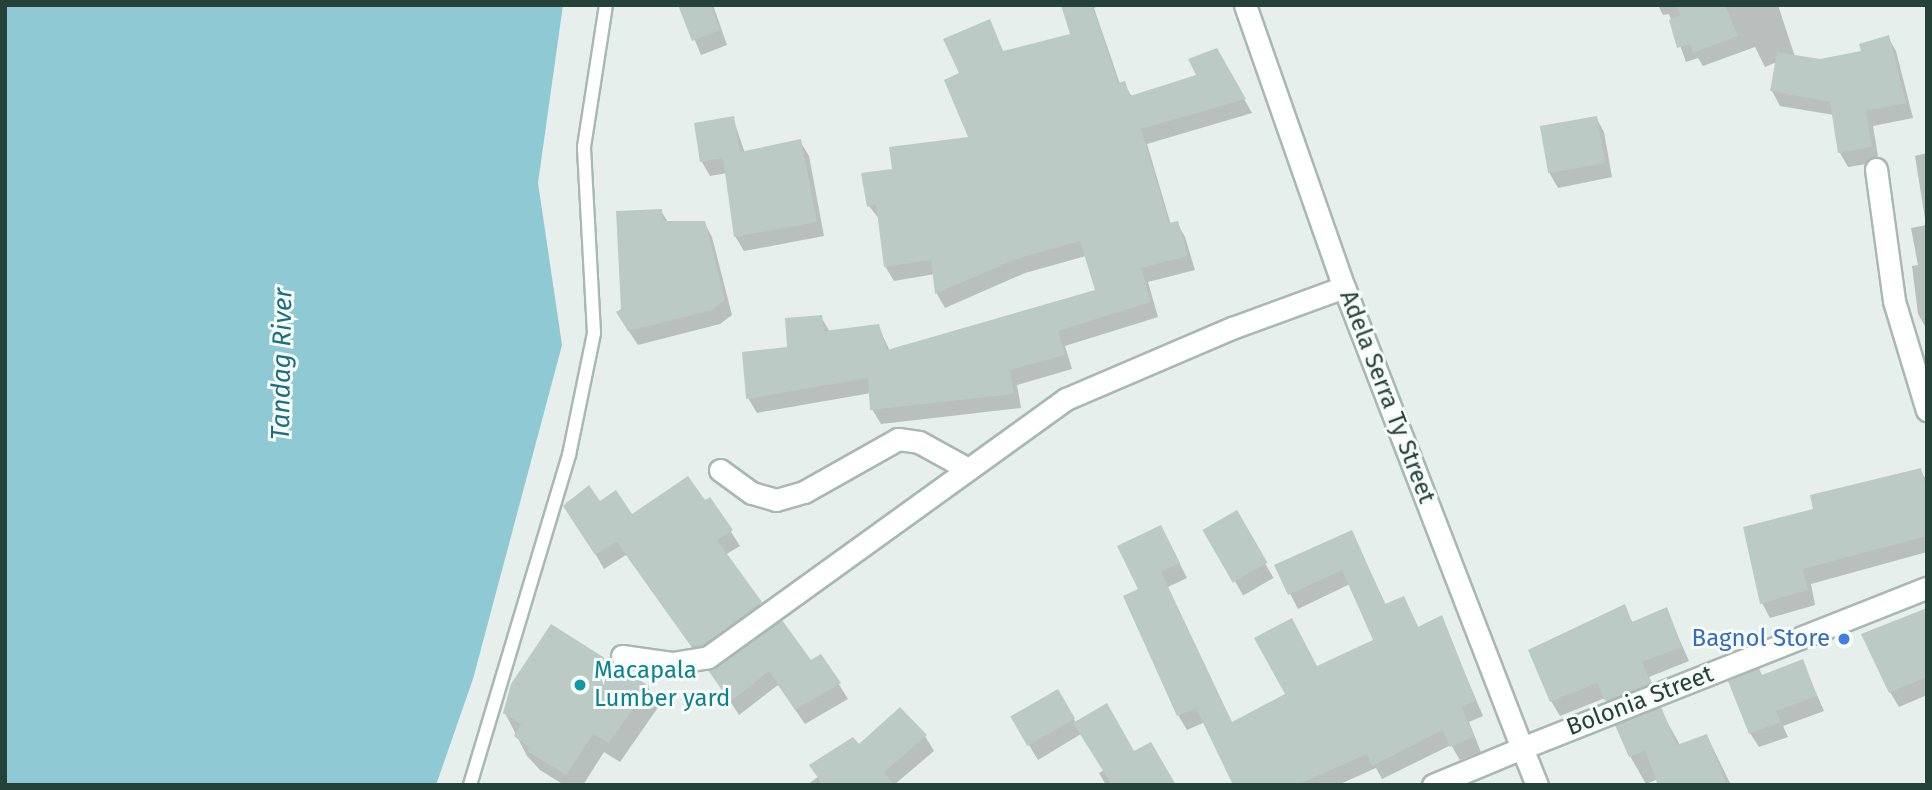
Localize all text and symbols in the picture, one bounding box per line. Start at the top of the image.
street label: Adela Serra Ty Street [1333,287,1441,507]
water label: Tandag River [265,288,299,440]
place label: Bagnol Store [1692,625,1830,653]
marker: Bagnol Store [1836,631,1852,647]
place label: Macapala Lumber yard [594,657,730,713]
street label: Bolonia Street [1563,660,1717,742]
marker: Macapala Lumber yard [572,677,588,693]

